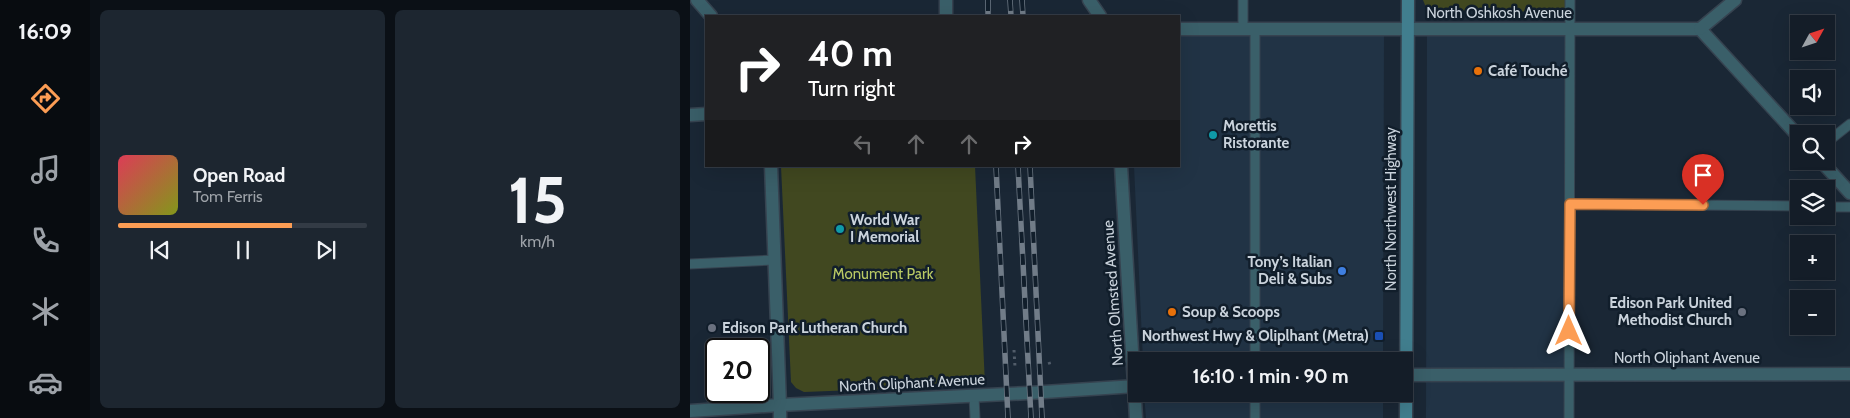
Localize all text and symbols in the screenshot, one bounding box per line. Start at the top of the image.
street label: North Oshkosh Avenue [1426,4,1572,22]
north arrow [1790,15,1835,60]
map controls [1790,15,1835,335]
text: 16:09 [18,18,72,45]
text: 40 m [808,32,893,75]
icon: right [725,35,790,100]
place label: Café Touché [1488,62,1568,80]
marker: Café Touché [1472,65,1484,77]
button: sound [1790,70,1835,115]
text: Turn right [808,75,895,102]
icon: directions [28,81,63,116]
place label: Morettis Ristorante [1223,117,1290,152]
button: search [1790,125,1835,170]
street label: North Northwest Highway [1382,127,1400,291]
marker: Morettis Ristorante [1207,129,1219,141]
icon: left [849,130,877,158]
icon: ahead [902,130,930,158]
icon: ahead [955,130,983,158]
icon: right [1008,130,1036,158]
icon: music [28,152,63,187]
pin [1682,154,1724,205]
text: 15 [508,160,567,239]
icon: arrive [1689,161,1717,189]
text: Open Road [193,164,285,187]
button: layers [1790,180,1835,225]
text: Tom Ferris [193,187,263,206]
place label: World War I Memorial [850,211,920,246]
street label: North Olmsted Avenue [1099,219,1127,367]
icon: phone [28,223,63,258]
marker: World War I Memorial [834,223,846,235]
text: km/h [520,232,555,251]
button: + [1790,235,1835,280]
icon: previous [146,236,174,264]
icon: pause [229,236,257,264]
icon: next [312,236,340,264]
place label: Tony’s Italian Deli & Subs [1248,253,1332,288]
park label: Monument Park [832,265,934,283]
marker: Tony’s Italian Deli & Subs [1336,265,1348,277]
button: − [1790,290,1835,335]
icon: climate [28,294,63,329]
place label: Edison Park United Methodist Church [1609,294,1732,329]
place label: Soup & Scoops [1182,303,1280,321]
position arrow [1542,304,1594,356]
marker: Soup & Scoops [1166,306,1178,318]
marker: Edison Park United Methodist Church [1736,306,1748,318]
place label: Edison Park Lutheran Church [722,319,907,337]
marker: Edison Park Lutheran Church [706,322,718,334]
place label: Northwest Hwy & Oliplhant (Metra) [1142,327,1369,345]
marker: Northwest Hwy & Oliplhant (Metra) [1373,330,1385,342]
speed limit sign: 20 [705,338,770,403]
street label: North Oliphant Avenue [1614,349,1760,367]
icon: car [28,365,63,400]
text: 16:10 · 1 min · 90 m [1193,365,1348,388]
street label: North Oliphant Avenue [839,370,986,396]

